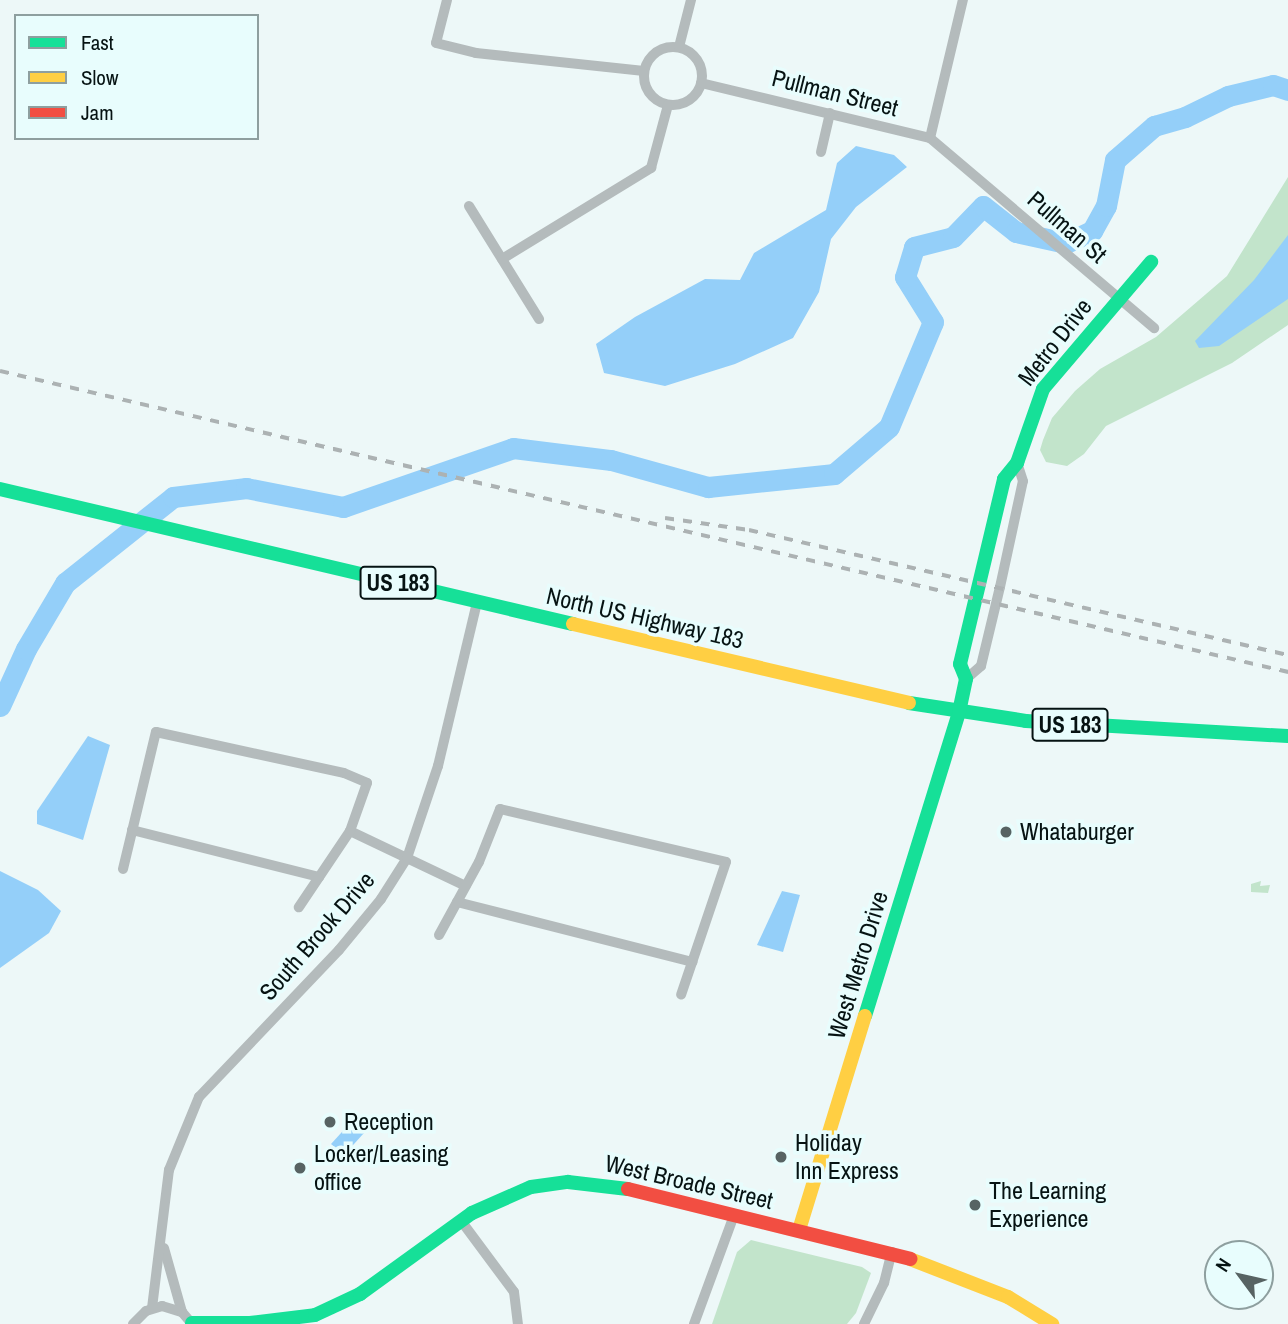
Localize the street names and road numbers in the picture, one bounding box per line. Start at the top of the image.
street label: Pullman Street [769,63,901,123]
street label: Pullman St [1022,185,1112,269]
street label: Metro Drive [1012,293,1098,391]
road number: US 183 [360,564,436,603]
street label: North US Highway 183 [544,581,746,655]
road number: US 183 [1032,706,1108,744]
street label: South Brook Drive [253,866,381,1006]
street label: West Metro Drive [822,888,894,1042]
street label: West Broade Street [602,1149,776,1215]

